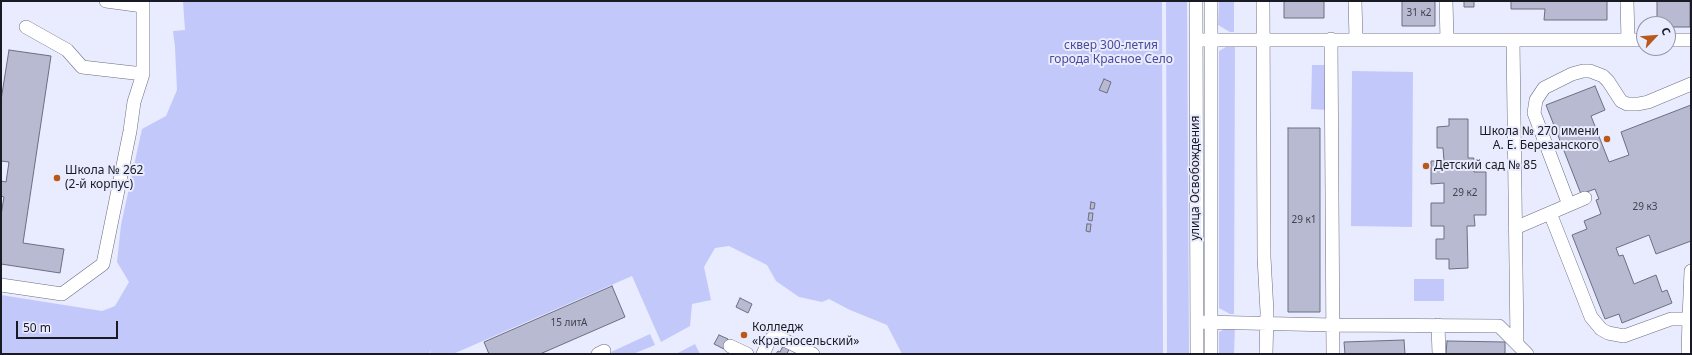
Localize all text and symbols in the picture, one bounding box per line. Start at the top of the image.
house number: 31 к2 [1406,7,1432,19]
north arrow [1636,16,1676,56]
text: С [1658,24,1675,37]
park label: сквер 300-летия города Красное Село [1049,39,1173,67]
street label: улица Освобождения [1189,116,1203,240]
place label: Школа № 270 имени А. Е. Березанского [1479,125,1599,153]
marker: Школа № 270 имени А. Е. Березанского [1602,134,1612,144]
place label: Детский сад № 85 [1434,159,1537,173]
marker: Детский сад № 85 [1421,161,1431,171]
place label: Школа № 262 (2-й корпус) [65,164,143,192]
marker: Школа № 262 (2-й корпус) [52,173,62,183]
house number: 29 к2 [1452,187,1478,199]
house number: 29 к3 [1632,201,1658,213]
house number: 29 к1 [1291,214,1317,226]
scale bar [18,313,120,339]
house number: 15 литА [551,317,587,329]
text: 50 m [23,319,51,336]
place label: Колледж «Красносельский» [752,321,859,349]
marker: Колледж «Красносельский» [739,330,749,340]

